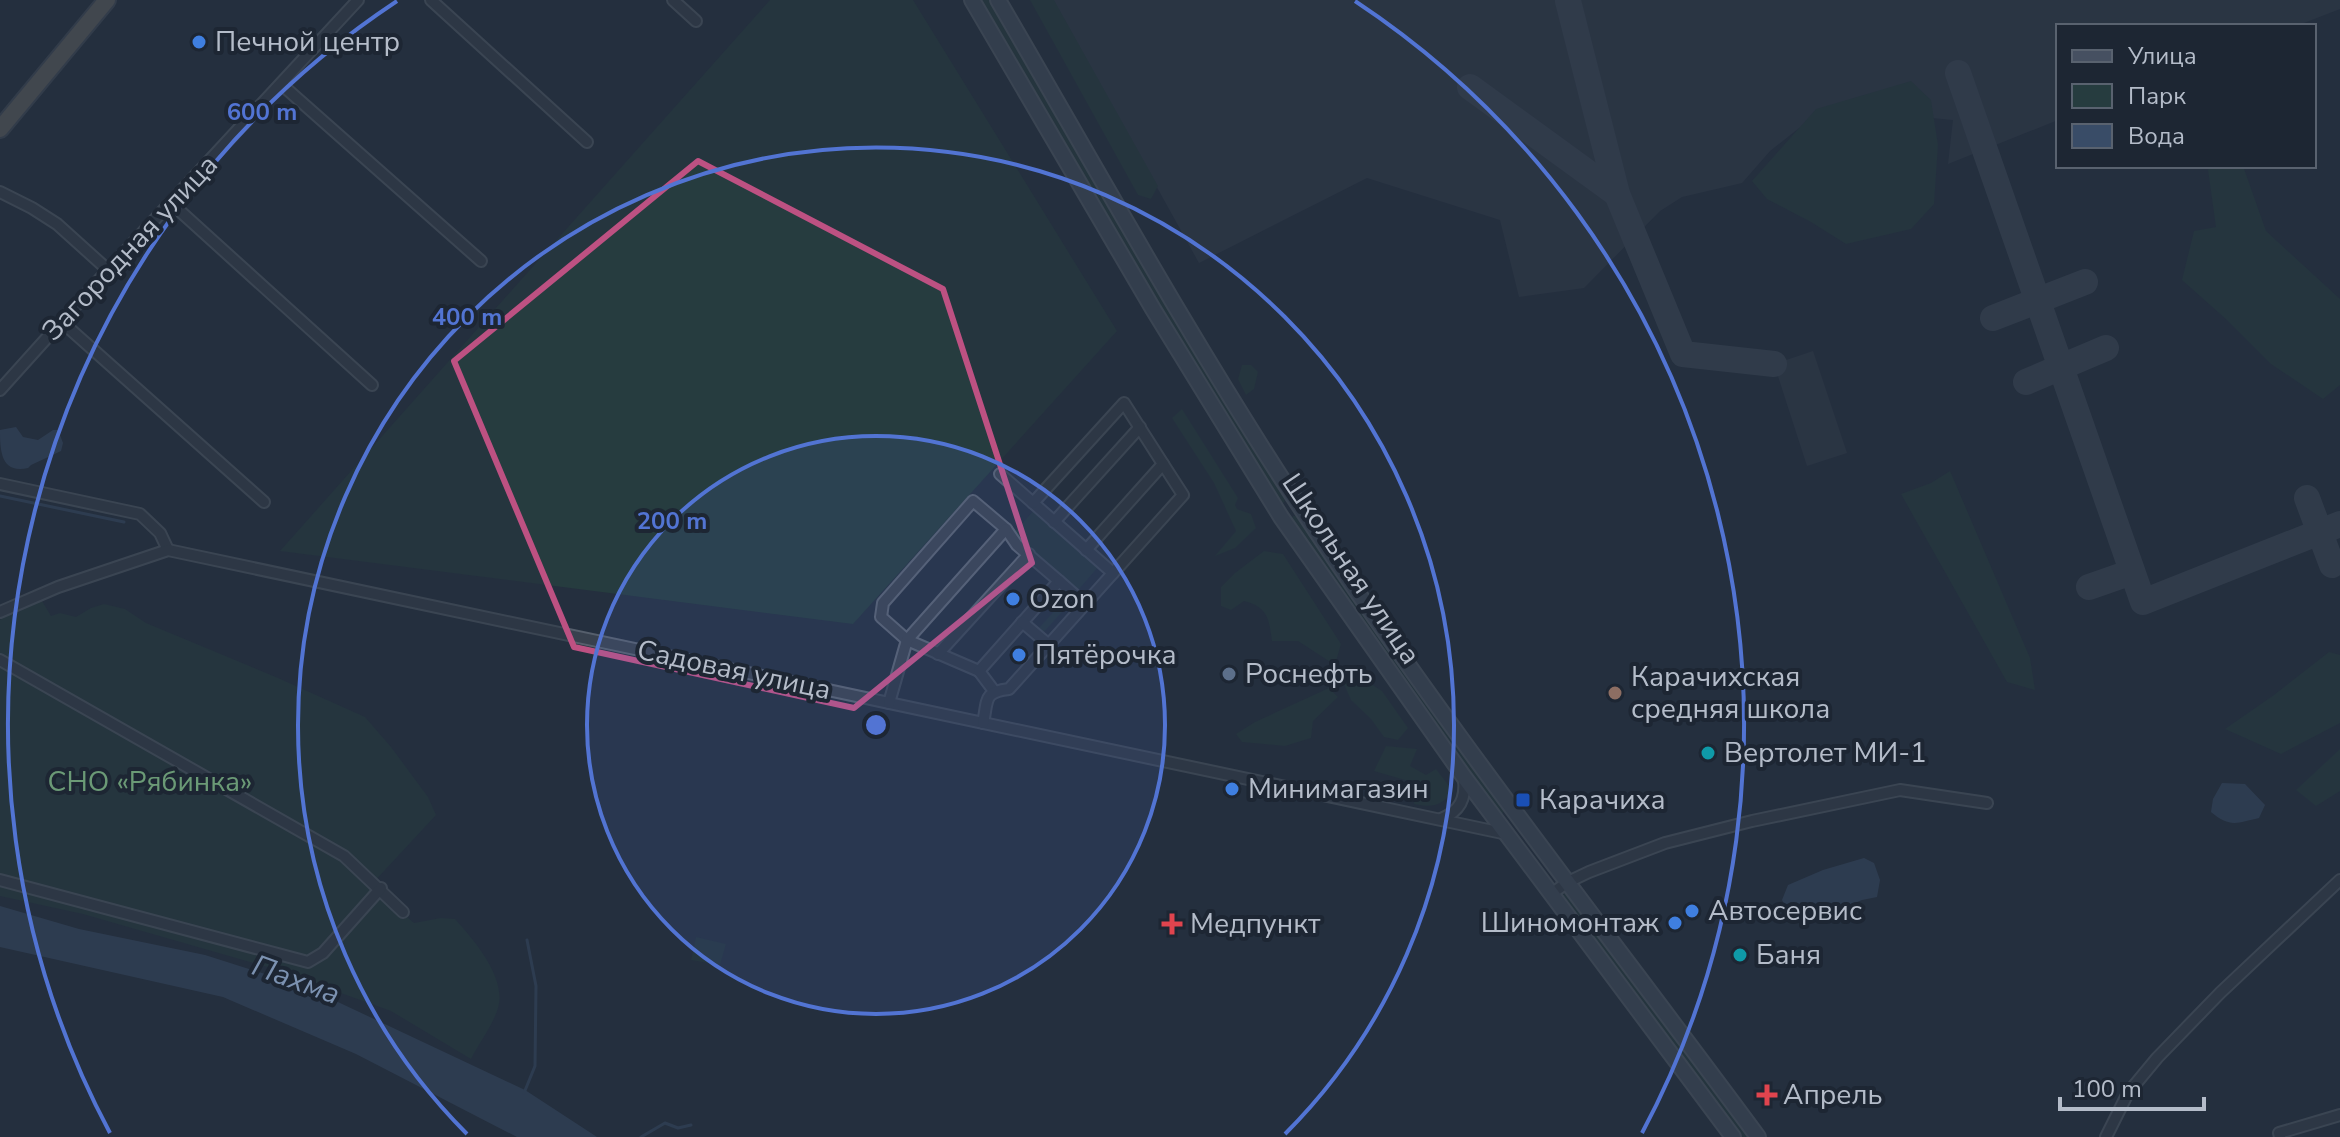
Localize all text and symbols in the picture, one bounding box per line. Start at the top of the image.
place label: Печной центр [215,23,400,61]
legend [2056,24,2316,168]
marker: Печной центр [190,33,208,51]
text: Улица [2127,40,2197,72]
text: Парк [2128,80,2186,112]
text: 600 m [227,96,297,128]
text: Вода [2128,120,2185,152]
street label: Загородная улица [34,147,226,349]
text: 400 m [432,301,502,333]
street label: Школьная улица [1273,466,1429,672]
text: 200 m [637,505,707,537]
place label: Ozon [1029,580,1095,618]
marker: Ozon [1004,590,1022,608]
street label: Садовая улица [634,631,834,709]
place label: Пятёрочка [1035,636,1177,674]
marker: Пятёрочка [1010,646,1028,664]
place label: Роснефть [1245,655,1373,693]
place label: Карачихская средняя школа [1631,658,1830,728]
marker: Роснефть [1220,665,1238,683]
marker: Карачихская средняя школа [1606,684,1624,702]
centre of rings [862,711,890,739]
place label: Вертолет МИ-1 [1724,734,1927,772]
marker: Вертолет МИ-1 [1699,744,1717,762]
park label: СНО «Рябинка» [48,763,252,801]
place label: Минимагазин [1248,770,1429,808]
marker: Минимагазин [1223,780,1241,798]
place label: Карачиха [1539,781,1665,819]
marker: Карачиха [1514,791,1532,809]
place label: Автосервис [1708,892,1862,930]
marker: Автосервис [1683,902,1701,920]
place label: Шиномонтаж [1481,904,1659,942]
place label: Медпункт [1190,905,1321,943]
marker: Медпункт [1161,913,1183,935]
marker: Шиномонтаж [1666,914,1684,932]
place label: Баня [1756,936,1821,974]
water label: Пахма [246,945,346,1015]
marker: Баня [1731,946,1749,964]
scale bar [2060,1061,2204,1111]
text: 100 m [2072,1073,2142,1105]
place label: Апрель [1783,1076,1883,1114]
marker: Апрель [1758,1086,1776,1104]

